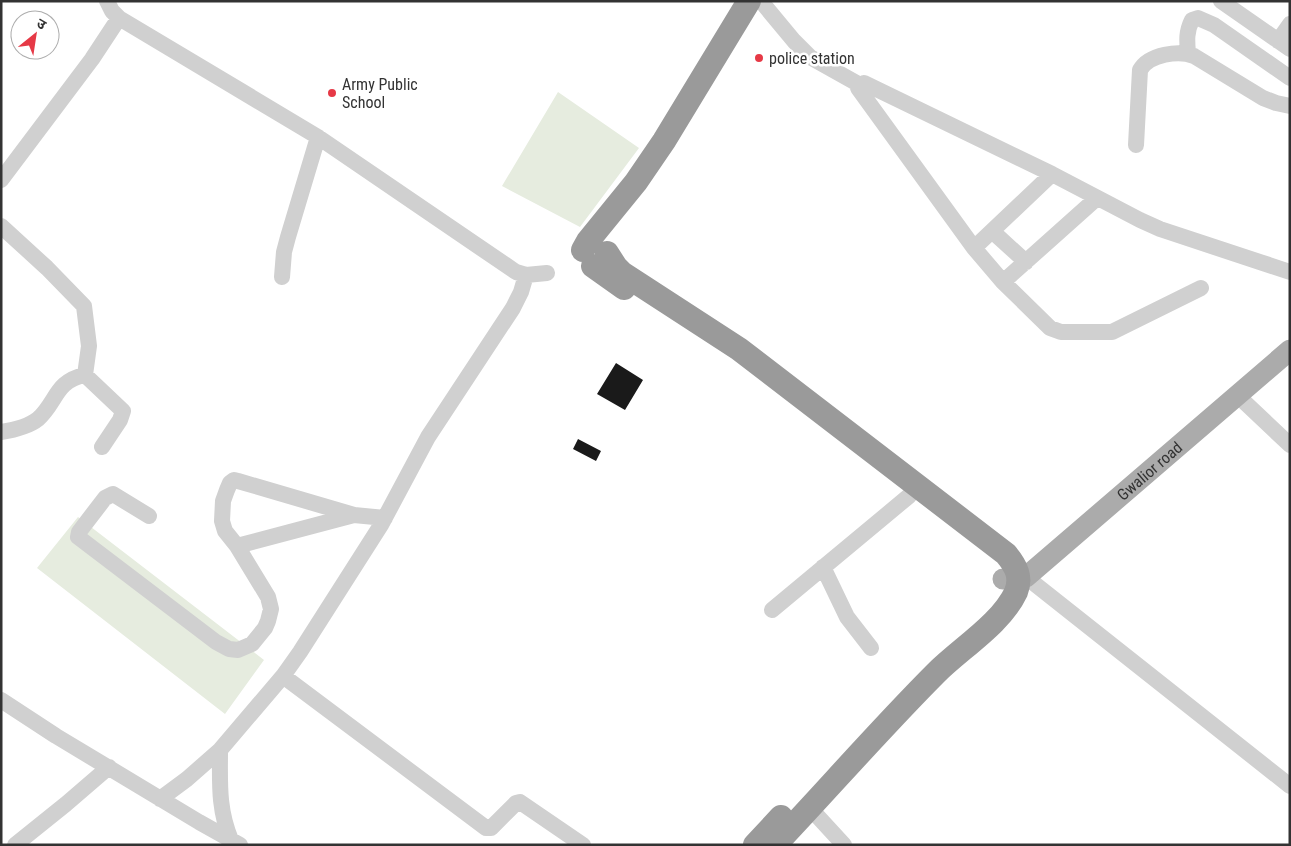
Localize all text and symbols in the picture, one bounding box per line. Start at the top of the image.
north arrow [10,10,60,60]
text: उ [34,15,50,33]
place label: police station [769,49,855,68]
marker: police station [753,52,765,64]
place label: Army Public School [342,75,418,112]
marker: Army Public School [326,87,338,99]
street label: Gwalior road [1113,438,1186,504]

